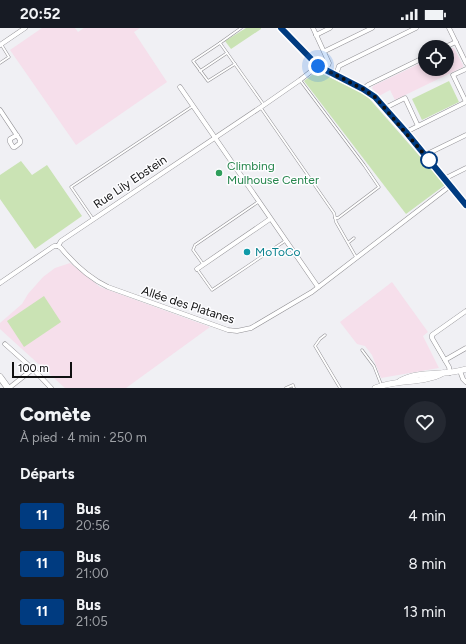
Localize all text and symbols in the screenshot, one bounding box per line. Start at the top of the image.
text: 20:52 [20,5,60,23]
map controls [418,40,454,76]
button: locate [418,40,454,76]
your location [308,56,328,76]
unlabelled marker [420,151,438,169]
street label: Rue Lily Ebstein [91,152,169,212]
place label: Climbing Mulhouse Center [227,159,319,187]
marker: Climbing Mulhouse Center [214,168,224,178]
place label: MoToCo [255,245,301,259]
marker: MoToCo [242,247,252,257]
street label: Allée des Platanes [140,283,237,327]
scale bar [12,360,72,379]
text: 100 m [18,362,49,375]
button: heart [404,401,446,443]
text: Comète [20,403,91,426]
text: À pied · 4 min · 250 m [20,430,147,445]
text: Départs [20,465,75,483]
text: Bus [76,500,101,518]
text: 11 [36,507,48,524]
text: 4 min [408,507,446,525]
text: 20:56 [76,518,110,533]
text: Bus [76,548,101,566]
text: 11 [36,555,48,572]
text: 8 min [408,555,446,573]
text: 21:00 [76,566,109,581]
text: Bus [76,596,101,614]
text: 11 [36,603,48,620]
text: 13 min [403,603,446,621]
text: 21:05 [76,614,108,629]

